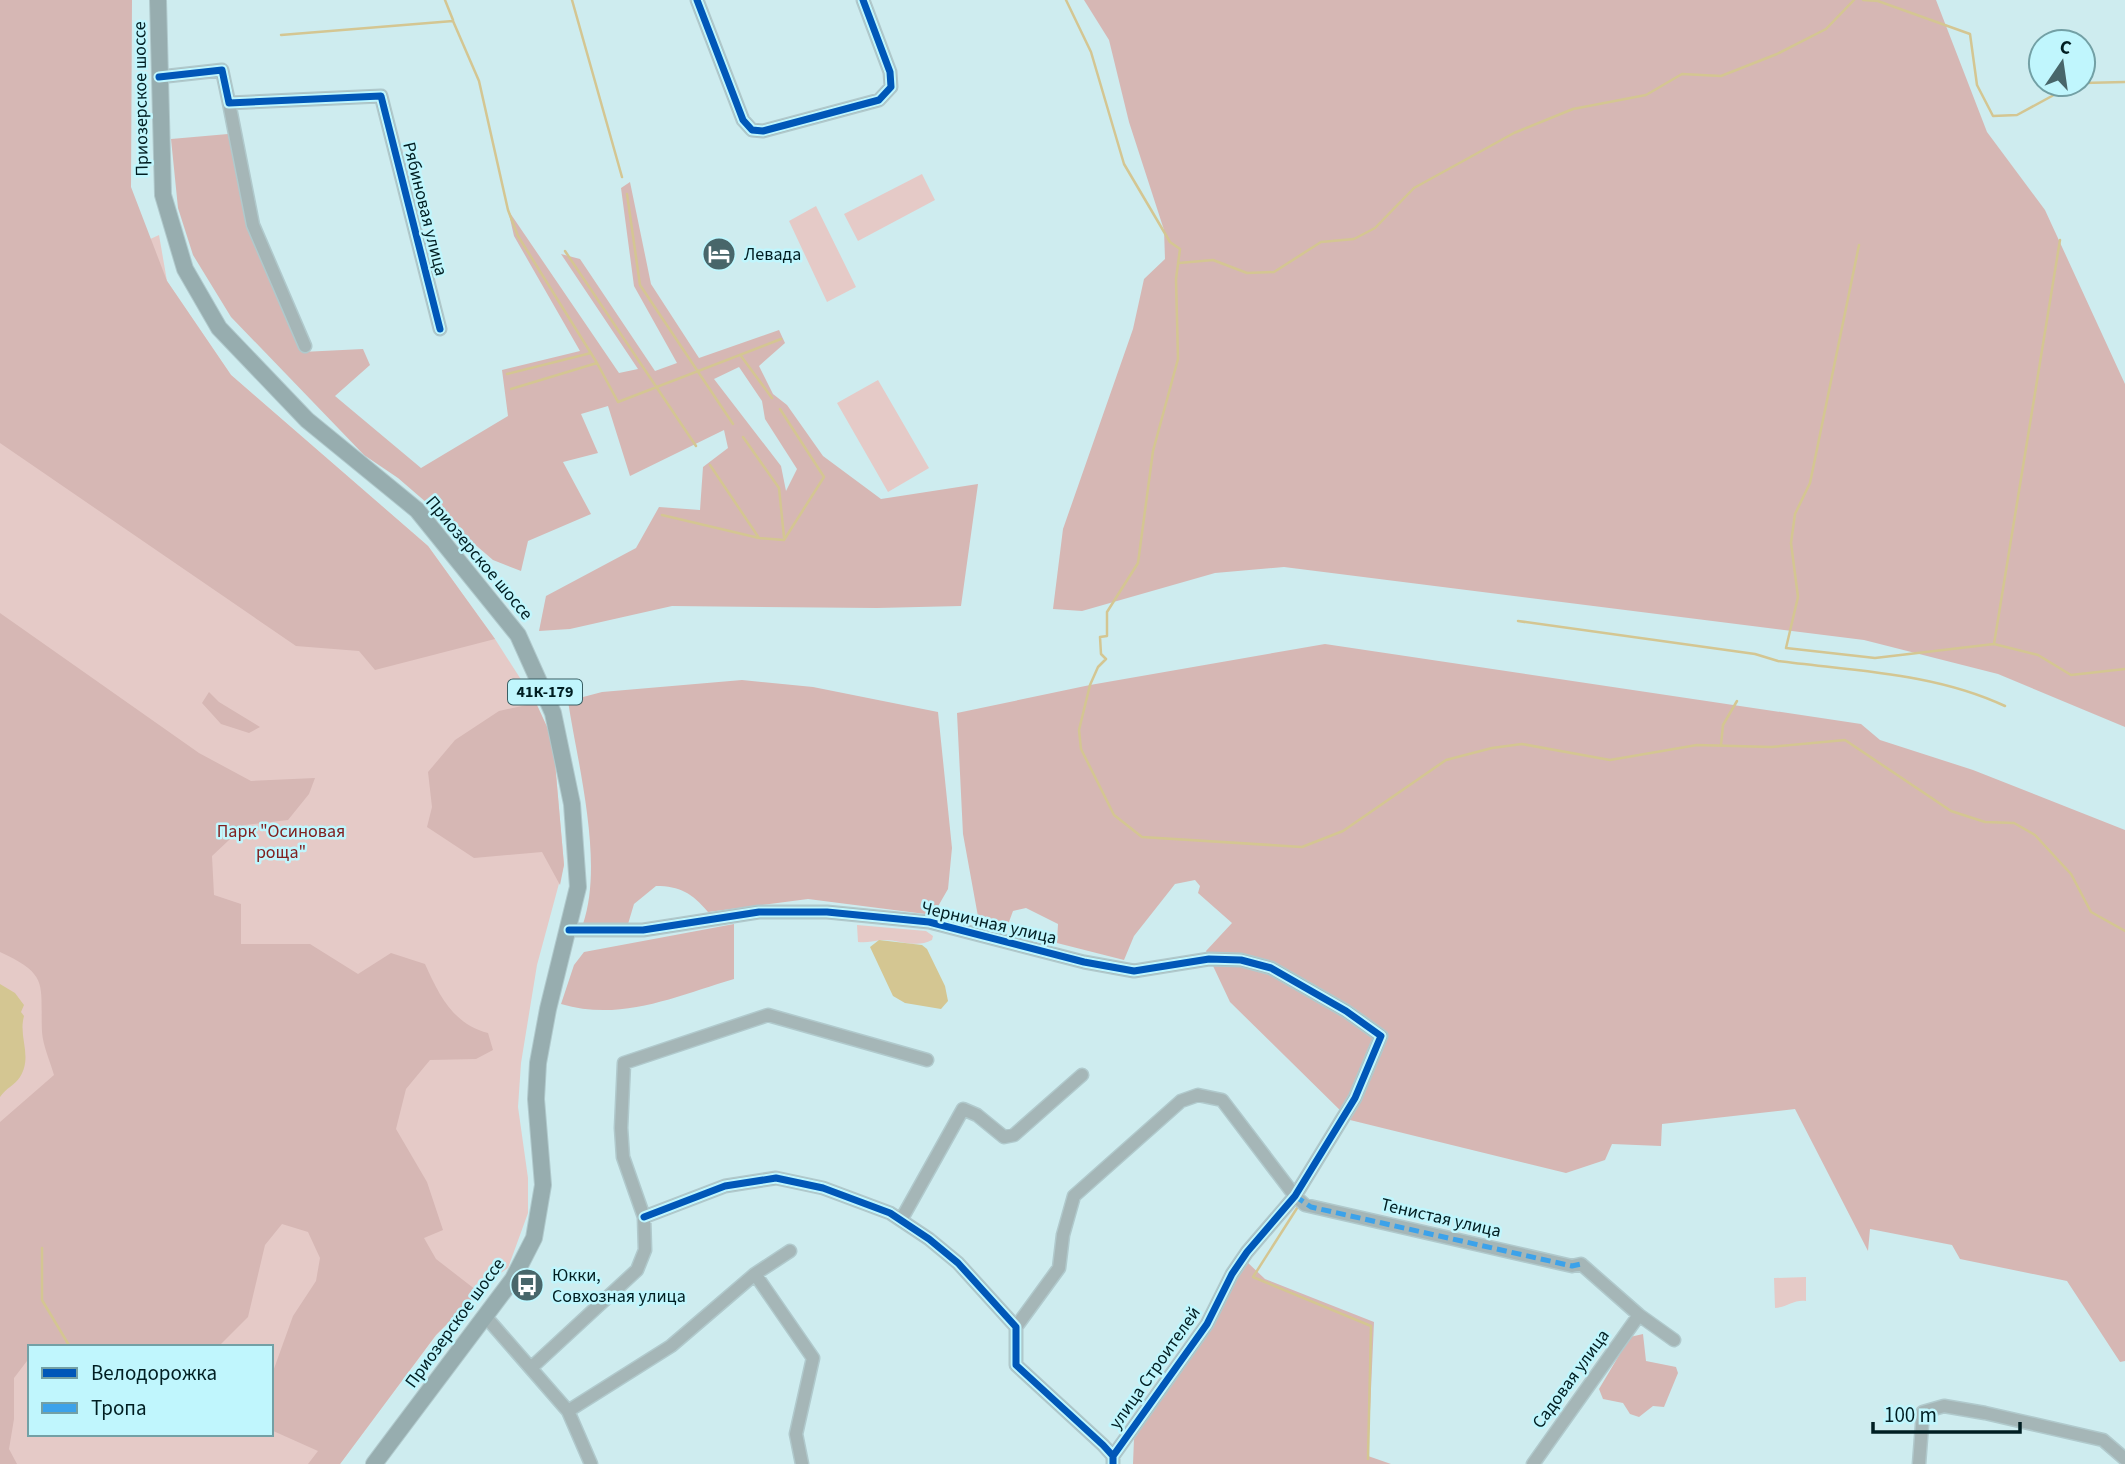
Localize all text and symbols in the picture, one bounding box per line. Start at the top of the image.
street label: Приозерское шоссе [127,21,155,177]
north arrow [2027,28,2097,98]
text: С [2057,33,2074,62]
street label: Рябиновая улица [396,139,454,279]
hotel icon: Левада [700,235,738,273]
place label: Левада [744,242,801,267]
street label: Приозерское шоссе [420,491,539,626]
road number: 41К-179 [508,680,582,705]
park label: Парк "Осиновая роща" [217,819,345,865]
street label: Черничная улица [919,895,1059,951]
street label: Тенистая улица [1378,1192,1504,1244]
street label: Приозерское шоссе [399,1253,511,1393]
place label: Юкки, Совхозная улица [552,1263,686,1309]
bus stop icon: Юкки, Совхозная улица [508,1266,546,1304]
street label: улица Строителей [1103,1302,1207,1434]
street label: Садовая улица [1527,1324,1615,1434]
legend [28,1345,273,1436]
text: Велодорожка [91,1358,217,1388]
scale bar [1873,1390,2020,1434]
text: Тропа [91,1393,147,1423]
text: 100 m [1884,1400,1937,1430]

